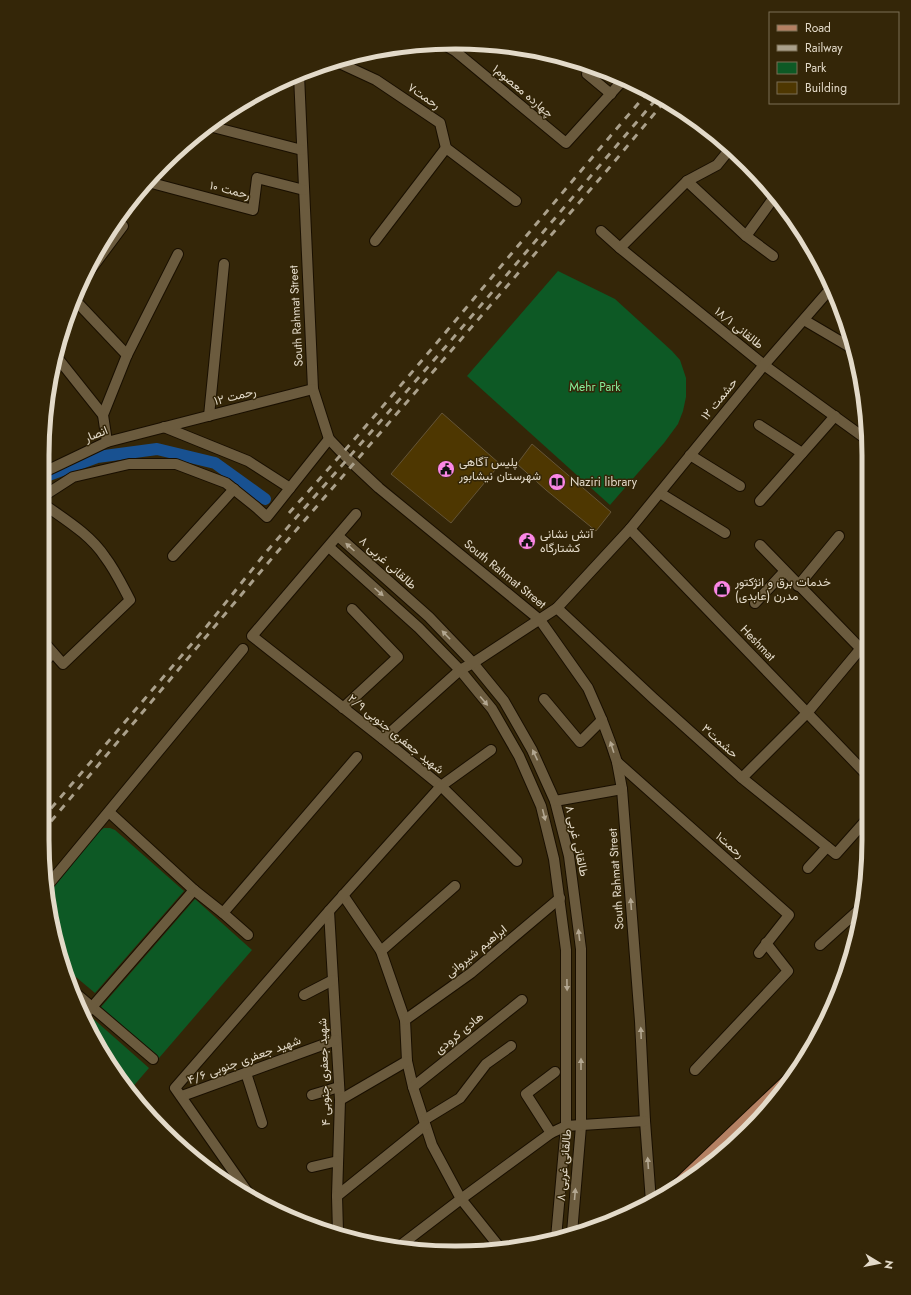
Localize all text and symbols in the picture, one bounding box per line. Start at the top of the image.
legend [769,12,899,104]
text: Road [805,19,831,37]
text: Railway [805,39,843,57]
text: Park [805,59,827,77]
street label: چهارده معصوم۱ [489,60,557,122]
street label: رحمت۷ [404,78,444,114]
text: Building [805,79,847,97]
street label: رحمت ۱۰ [208,176,252,204]
street label: South Rahmat Street [284,265,308,367]
street label: طالقانی ۱۸/۱ [711,303,768,354]
street label: حشمت ۱۲ [696,374,742,424]
park label: Mehr Park [569,378,621,396]
street label: رحمت ۱۲ [212,382,258,410]
street label: انصار [81,421,110,447]
place label: پلیس آگاهی شهرستان نیشابور [458,453,541,485]
public building icon: پلیس آگاهی شهرستان نیشابور [436,459,456,479]
library icon: Naziri library [547,472,567,492]
place label: Naziri library [570,473,638,491]
place label: آتش نشانی کشتارگاه [540,525,594,557]
public building icon: آتش نشانی کشتارگاه [517,531,537,551]
street label: طالقانی غربی ۸ [355,532,421,594]
street label: South Rahmat Street [460,535,550,613]
one-way arrow [346,543,355,552]
place label: خدمات برق و انژکتور مدرن (عابدی) [734,573,831,605]
shop icon: خدمات برق و انژکتور مدرن (عابدی) [712,579,732,599]
one-way arrow [374,587,383,596]
street label: Heshmat [736,621,780,665]
one-way arrow [441,630,451,640]
street label: شهید جعفری جنوبی ۲/۹ [344,690,448,778]
one-way arrow [480,695,489,706]
street label: حشمت۳ [698,720,742,762]
one-way arrow [609,741,615,753]
one-way arrow [531,749,537,761]
street label: طالقانی غربی ۸ [561,804,593,878]
one-way arrow [541,809,547,822]
street label: رحمت۱ [712,827,748,863]
street label: South Rahmat Street [603,828,629,930]
one-way arrow [628,898,635,910]
street label: ابراهیم شیروانی [441,920,511,982]
one-way arrow [576,929,582,941]
one-way arrow [564,979,570,992]
street label: هادی کرودی [431,1008,487,1058]
street label: شهید جعفری جنوبی ۴ [313,1018,335,1126]
one-way arrow [638,1026,644,1039]
street label: شهید جعفری جنوبی ۴/۶ [185,1031,303,1089]
one-way arrow [578,1057,584,1070]
street label: طالقانی غربی ۸ [552,1128,576,1202]
one-way arrow [644,1157,651,1169]
one-way arrow [572,1188,578,1200]
north arrow [859,1243,899,1283]
text: N [880,1259,897,1270]

